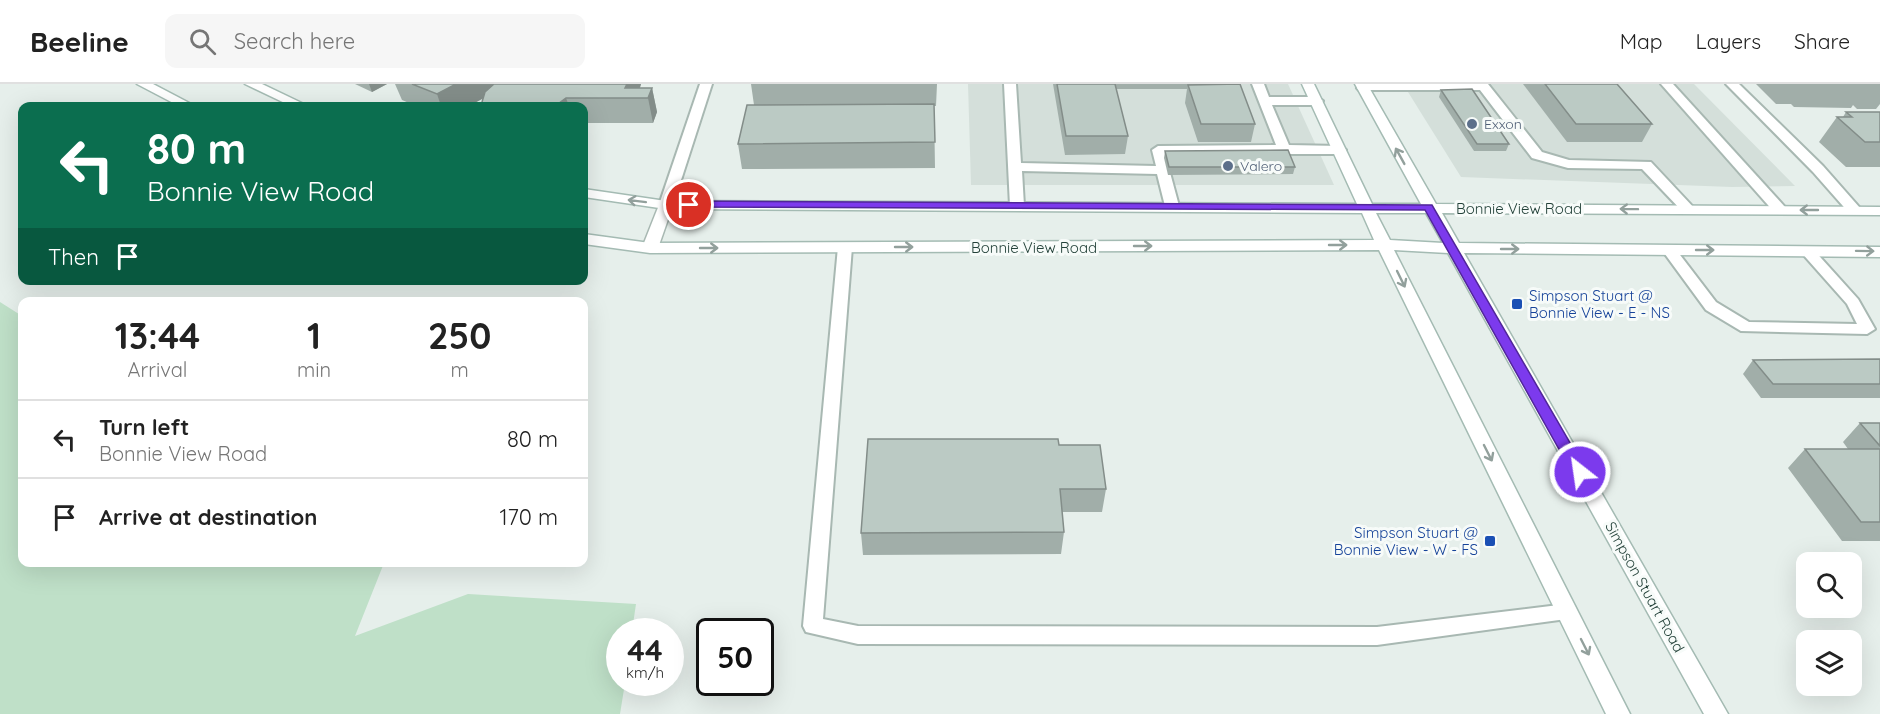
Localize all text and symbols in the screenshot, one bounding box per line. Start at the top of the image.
search box [165,14,585,68]
text: Beeline [30,24,129,59]
icon: search [186,25,219,58]
text: Search here [234,27,355,55]
text: Map [1620,28,1663,54]
text: Layers [1696,28,1761,54]
text: Share [1794,28,1850,54]
place label: Exxon [1484,115,1522,133]
marker: Exxon [1465,117,1479,131]
text: 80 m [147,122,246,175]
icon: left [48,126,126,204]
one-way arrow [1394,147,1405,165]
place label: Valero [1240,157,1282,175]
marker: Valero [1221,159,1235,173]
text: Bonnie View Road [147,174,374,208]
pin [663,179,714,230]
icon: arrive [672,188,705,221]
one-way arrow [628,195,648,206]
street label: Bonnie View Road [1456,199,1582,218]
one-way arrow [1620,203,1640,214]
one-way arrow [1799,204,1819,216]
street label: Bonnie View Road [971,238,1097,257]
one-way arrow [1328,239,1348,251]
icon: arrive [111,240,144,273]
one-way arrow [1133,240,1153,252]
one-way arrow [893,241,913,253]
one-way arrow [698,242,718,254]
text: Then [48,243,99,271]
one-way arrow [1500,243,1520,255]
one-way arrow [1695,244,1715,256]
one-way arrow [1854,246,1874,257]
one-way arrow [1395,270,1407,288]
place label: Simpson Stuart @ Bonnie View - E - NS [1529,286,1670,322]
marker: Simpson Stuart @ Bonnie View - E - NS [1510,297,1524,311]
text: 13:44 [115,313,200,358]
text: 1 [307,313,321,358]
text: 250 [428,313,491,358]
text: Arrival [128,357,187,382]
text: min [297,357,331,382]
text: m [450,357,469,382]
text: Turn left [99,413,189,441]
icon: left [48,423,81,456]
text: 80 m [507,425,558,453]
position arrow [1548,440,1612,504]
text: Bonnie View Road [99,441,267,466]
one-way arrow [1483,444,1494,462]
icon: arrive [48,501,81,534]
text: Arrive at destination [99,503,317,531]
text: 170 m [499,503,558,531]
street label: Simpson Stuart Road [1601,518,1689,656]
place label: Simpson Stuart @ Bonnie View - W - FS [1334,523,1478,559]
marker: Simpson Stuart @ Bonnie View - W - FS [1483,534,1497,548]
map controls [1796,552,1862,696]
button: search [1796,552,1862,618]
speed limit sign: 50 [696,618,774,696]
button: layers [1796,630,1862,696]
text: 44 [627,631,663,669]
one-way arrow [1579,637,1591,655]
text: km/h [626,663,664,682]

